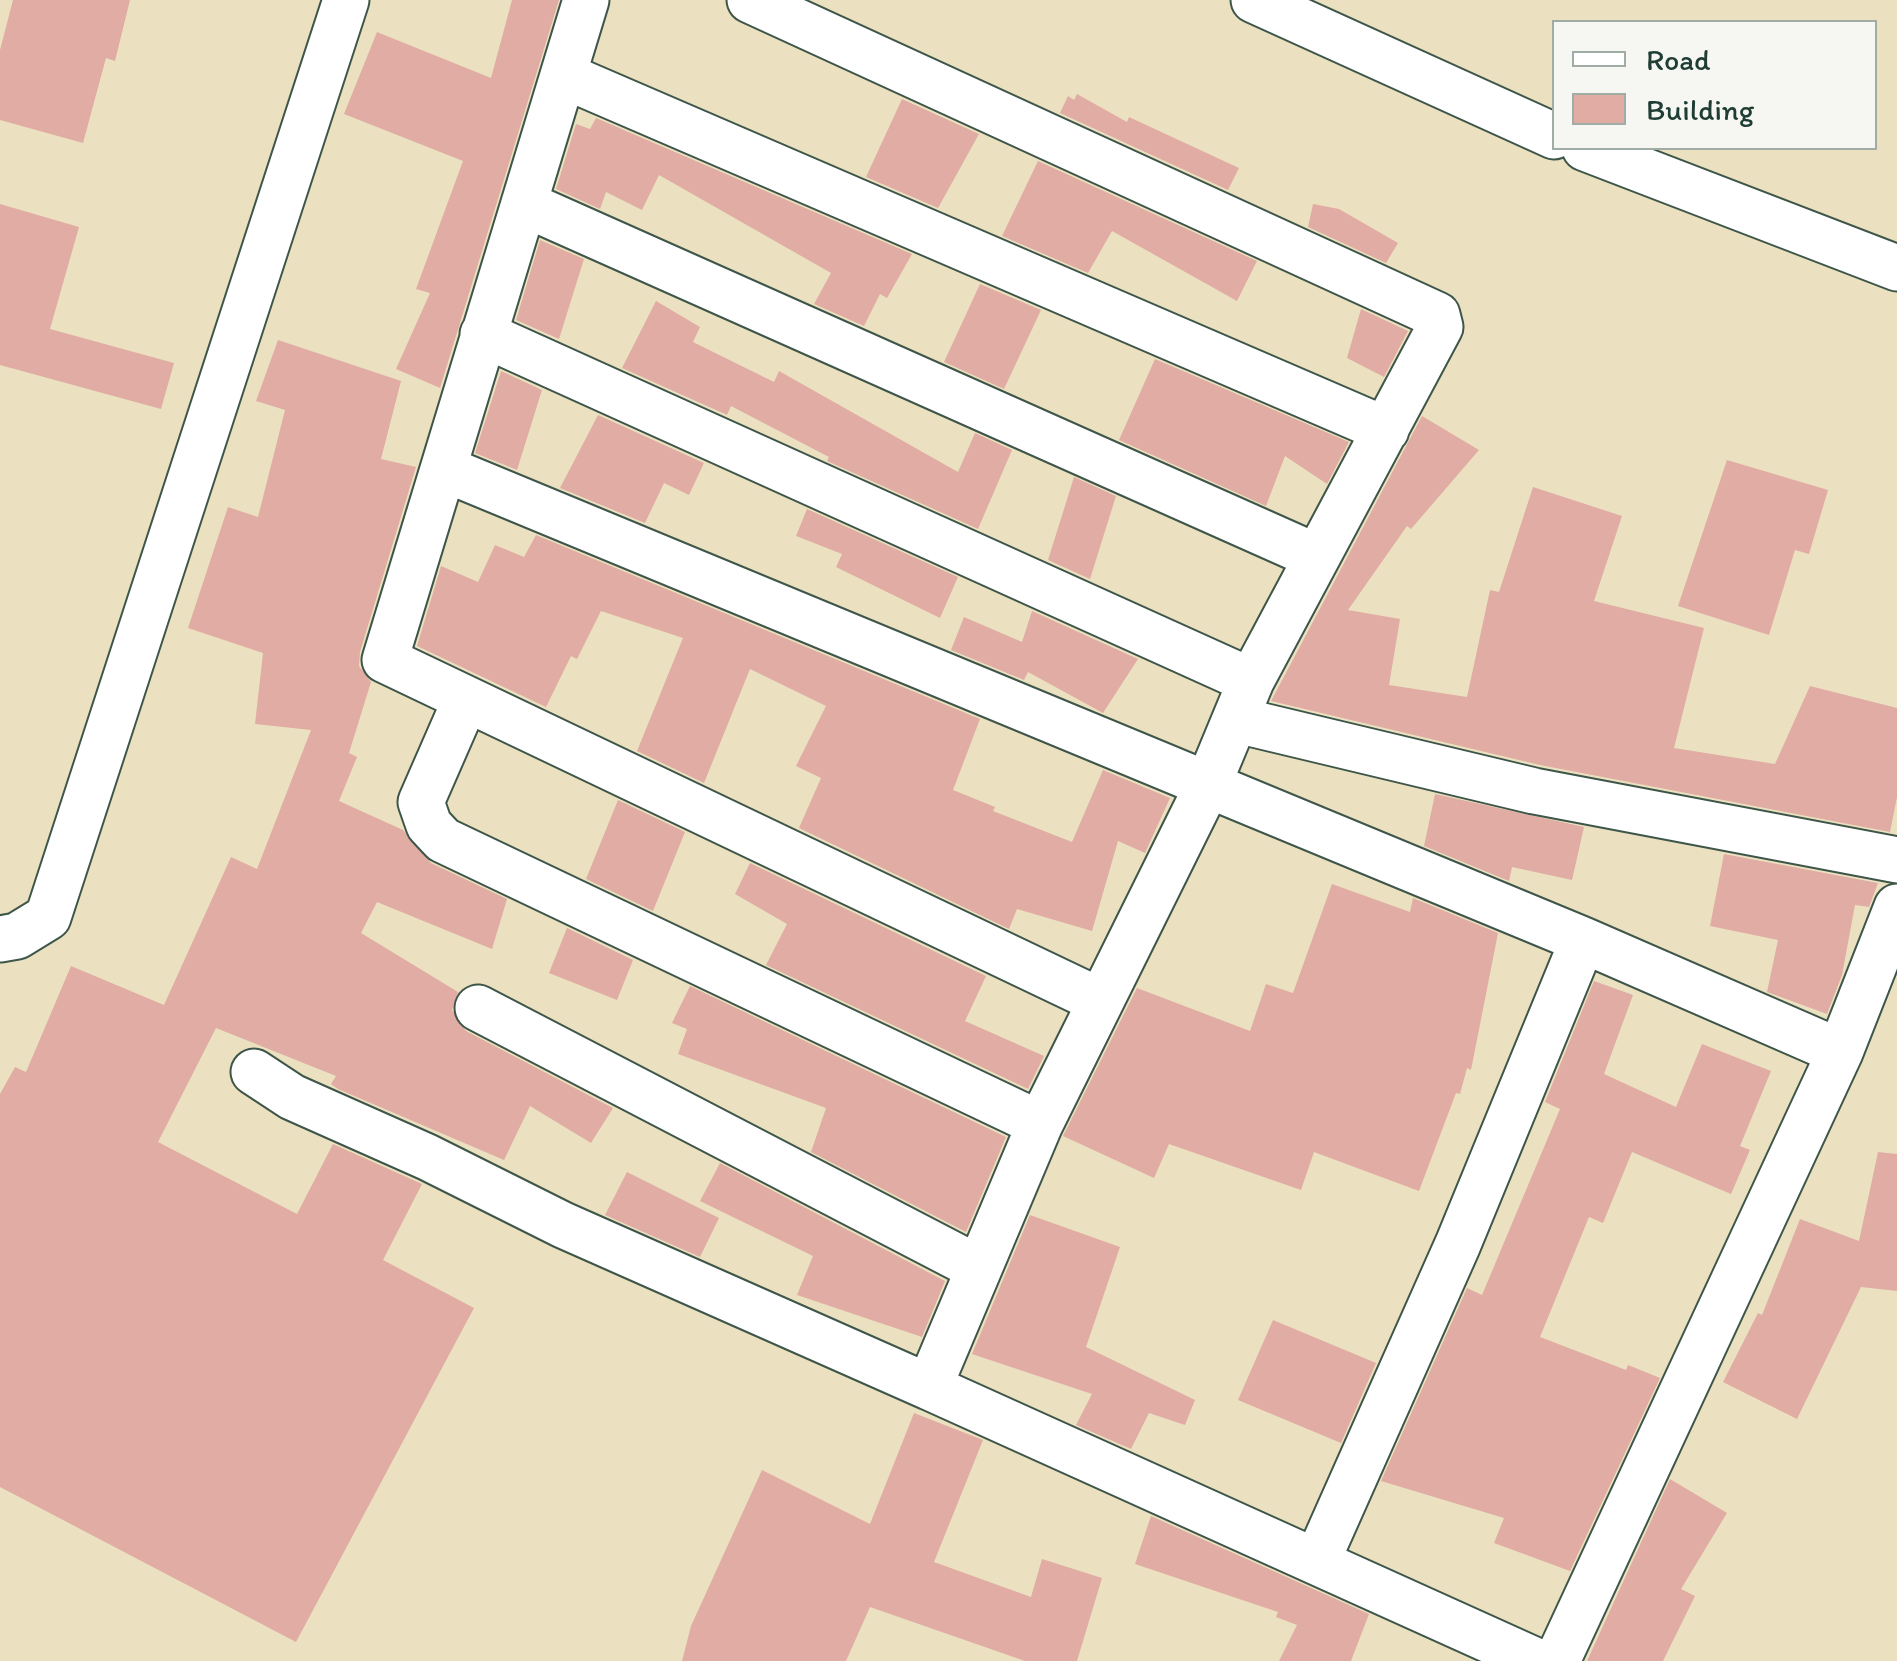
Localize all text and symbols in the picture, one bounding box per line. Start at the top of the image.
legend [1552,20,1877,150]
text: Road [1646,41,1711,78]
text: Building [1646,91,1754,128]

